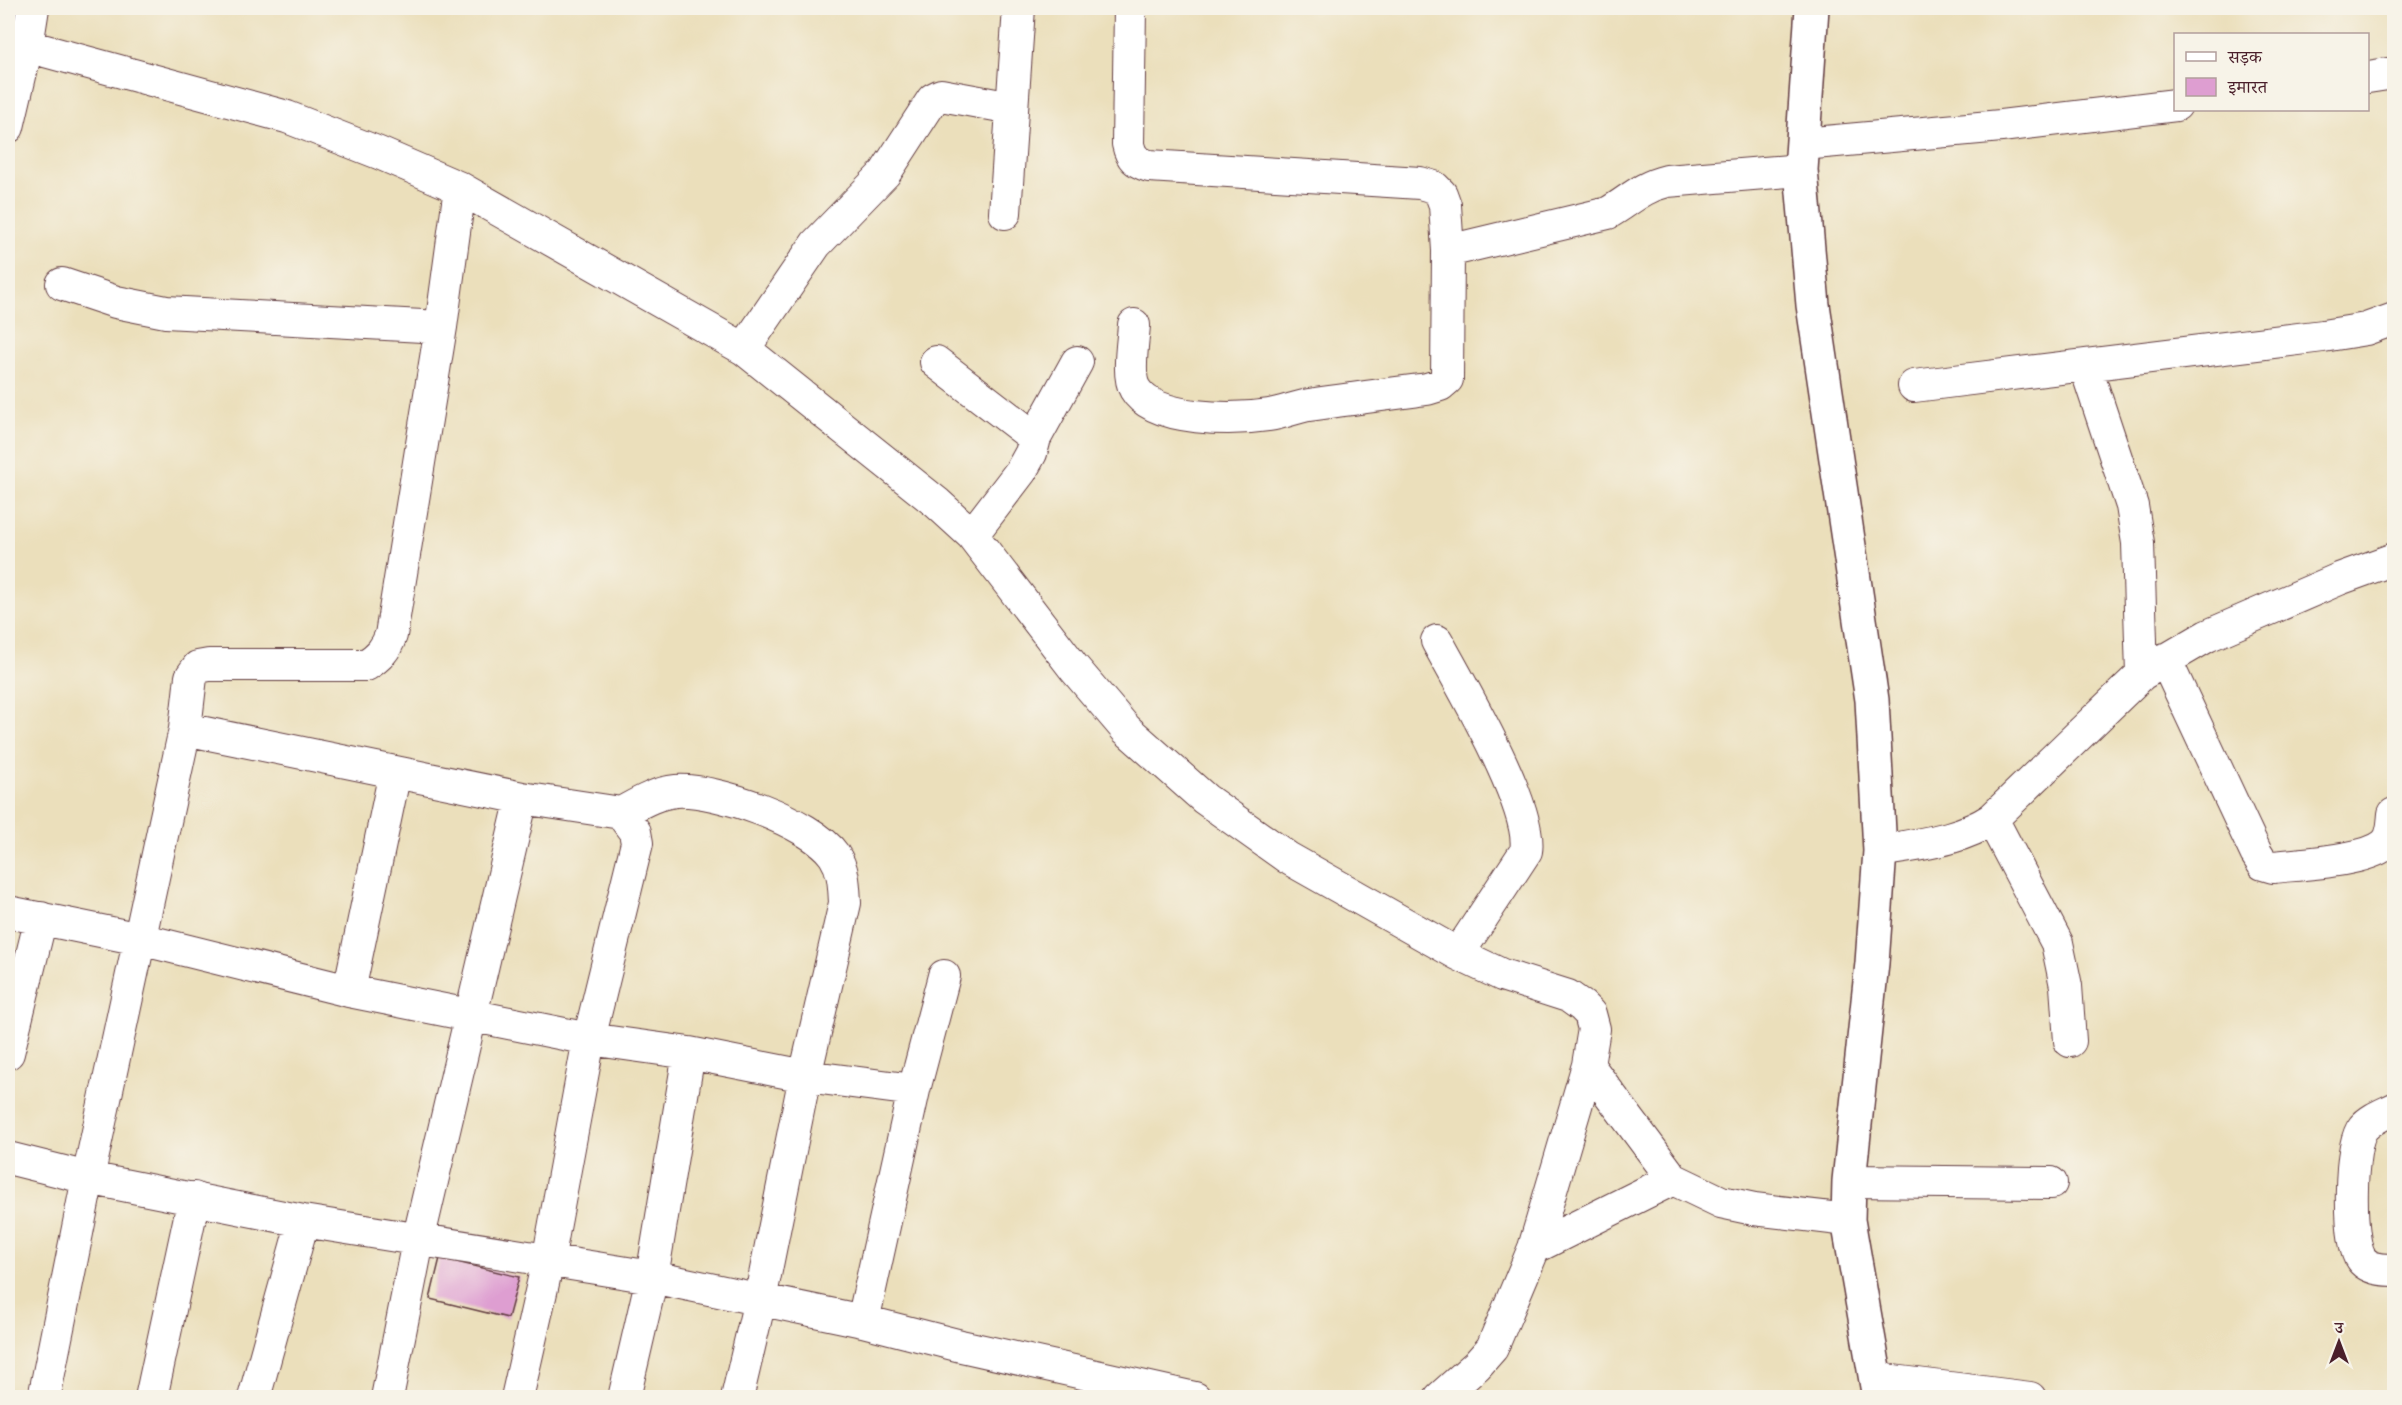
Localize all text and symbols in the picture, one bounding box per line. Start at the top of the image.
legend [2174,33,2369,111]
text: सड़क [2227,46,2263,72]
text: इमारत [2227,76,2268,102]
north arrow [2309,1312,2369,1372]
text: उ [2334,1318,2345,1341]

